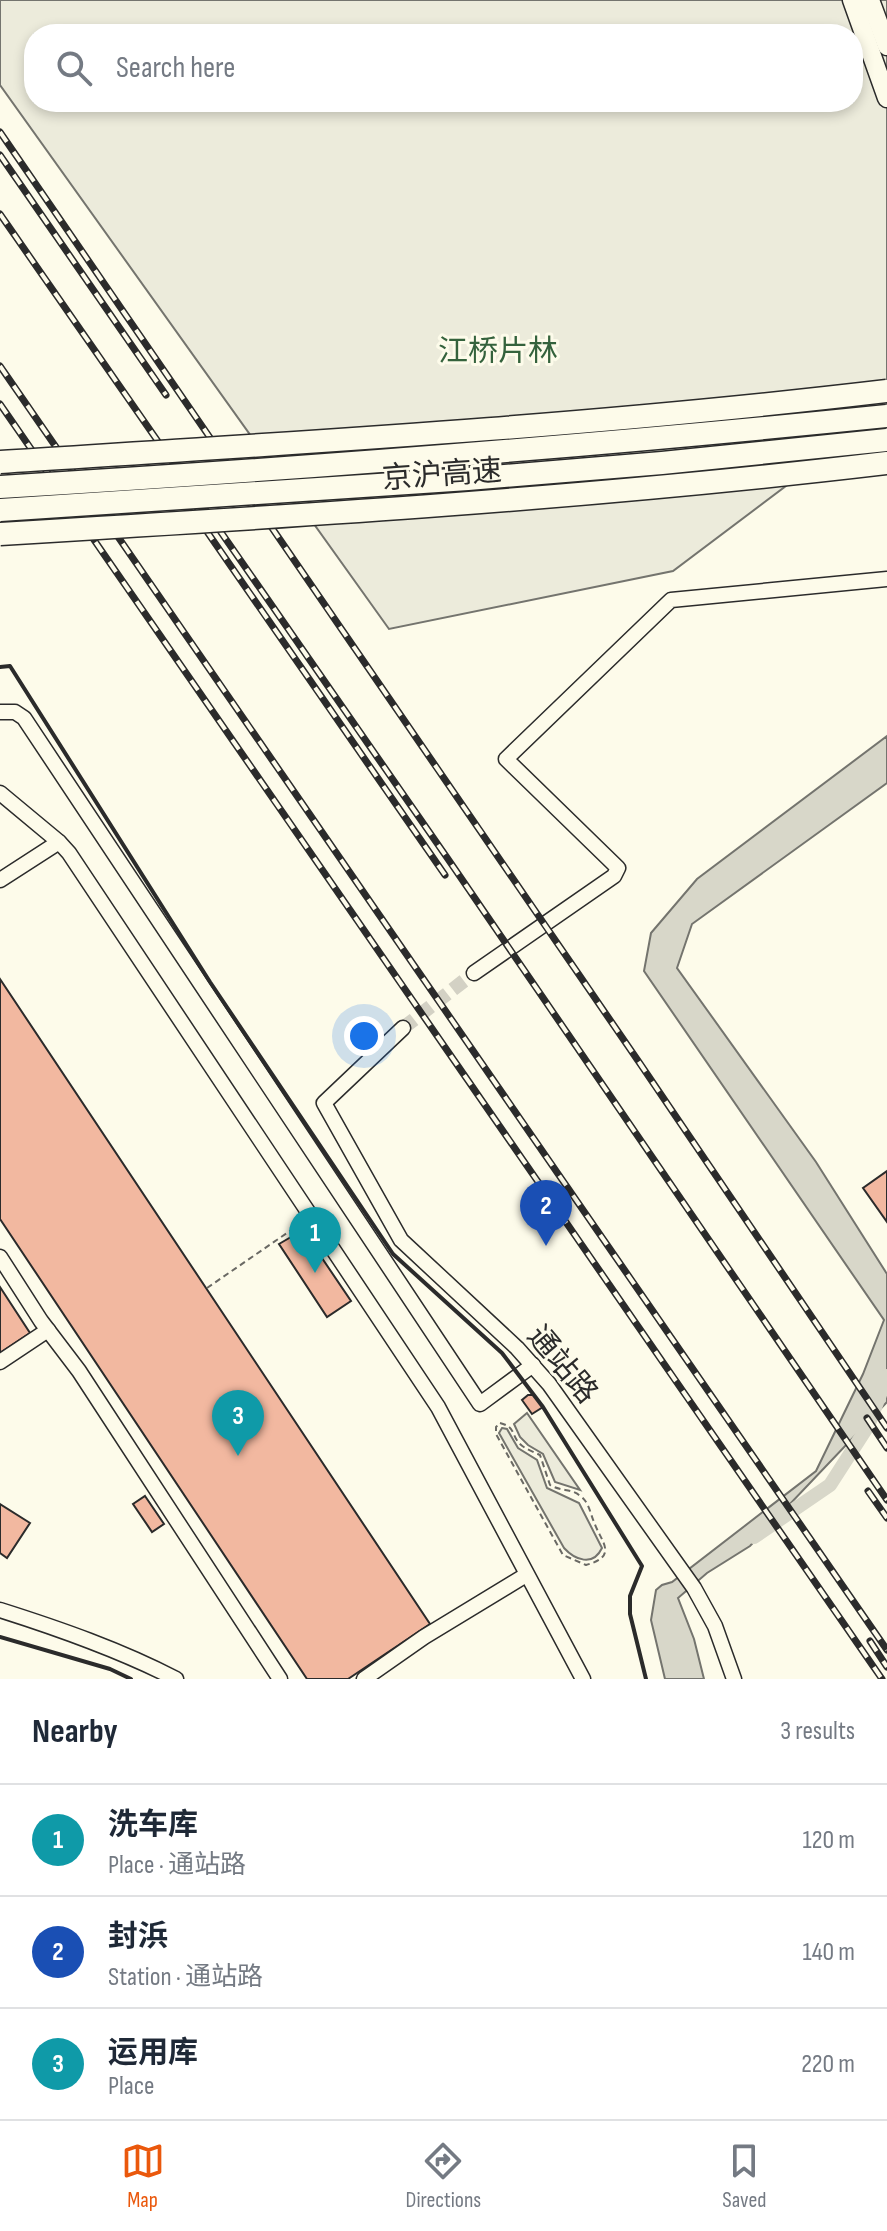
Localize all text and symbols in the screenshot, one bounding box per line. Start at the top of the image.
search box [24,24,863,112]
icon: search [52,46,96,90]
text: Search here [116,50,235,86]
park label: 江桥片林 [438,334,558,370]
street label: 京沪高速 [381,453,503,497]
your location [344,1016,384,1056]
pin: 2 [520,1180,572,1246]
pin: 1 [289,1207,341,1273]
street label: 通站路 [519,1319,605,1411]
pin: 3 [212,1390,264,1456]
text: Nearby [32,1711,118,1752]
text: 3 results [780,1716,855,1747]
text: 洗车库 [108,1807,198,1843]
text: 1 [53,1825,63,1856]
text: 120 m [802,1825,855,1856]
text: Place · 通站路 [108,1850,246,1881]
text: 封浜 [108,1919,168,1955]
text: 2 [52,1937,64,1968]
text: 140 m [803,1937,855,1968]
text: Station · 通站路 [108,1962,263,1993]
text: 运用库 [108,2035,198,2071]
text: 3 [52,2049,64,2080]
text: 220 m [801,2049,855,2080]
text: Place [108,2071,155,2102]
tab: Map [121,2139,165,2214]
tab: Directions [406,2139,481,2214]
tab: Saved [722,2139,766,2214]

